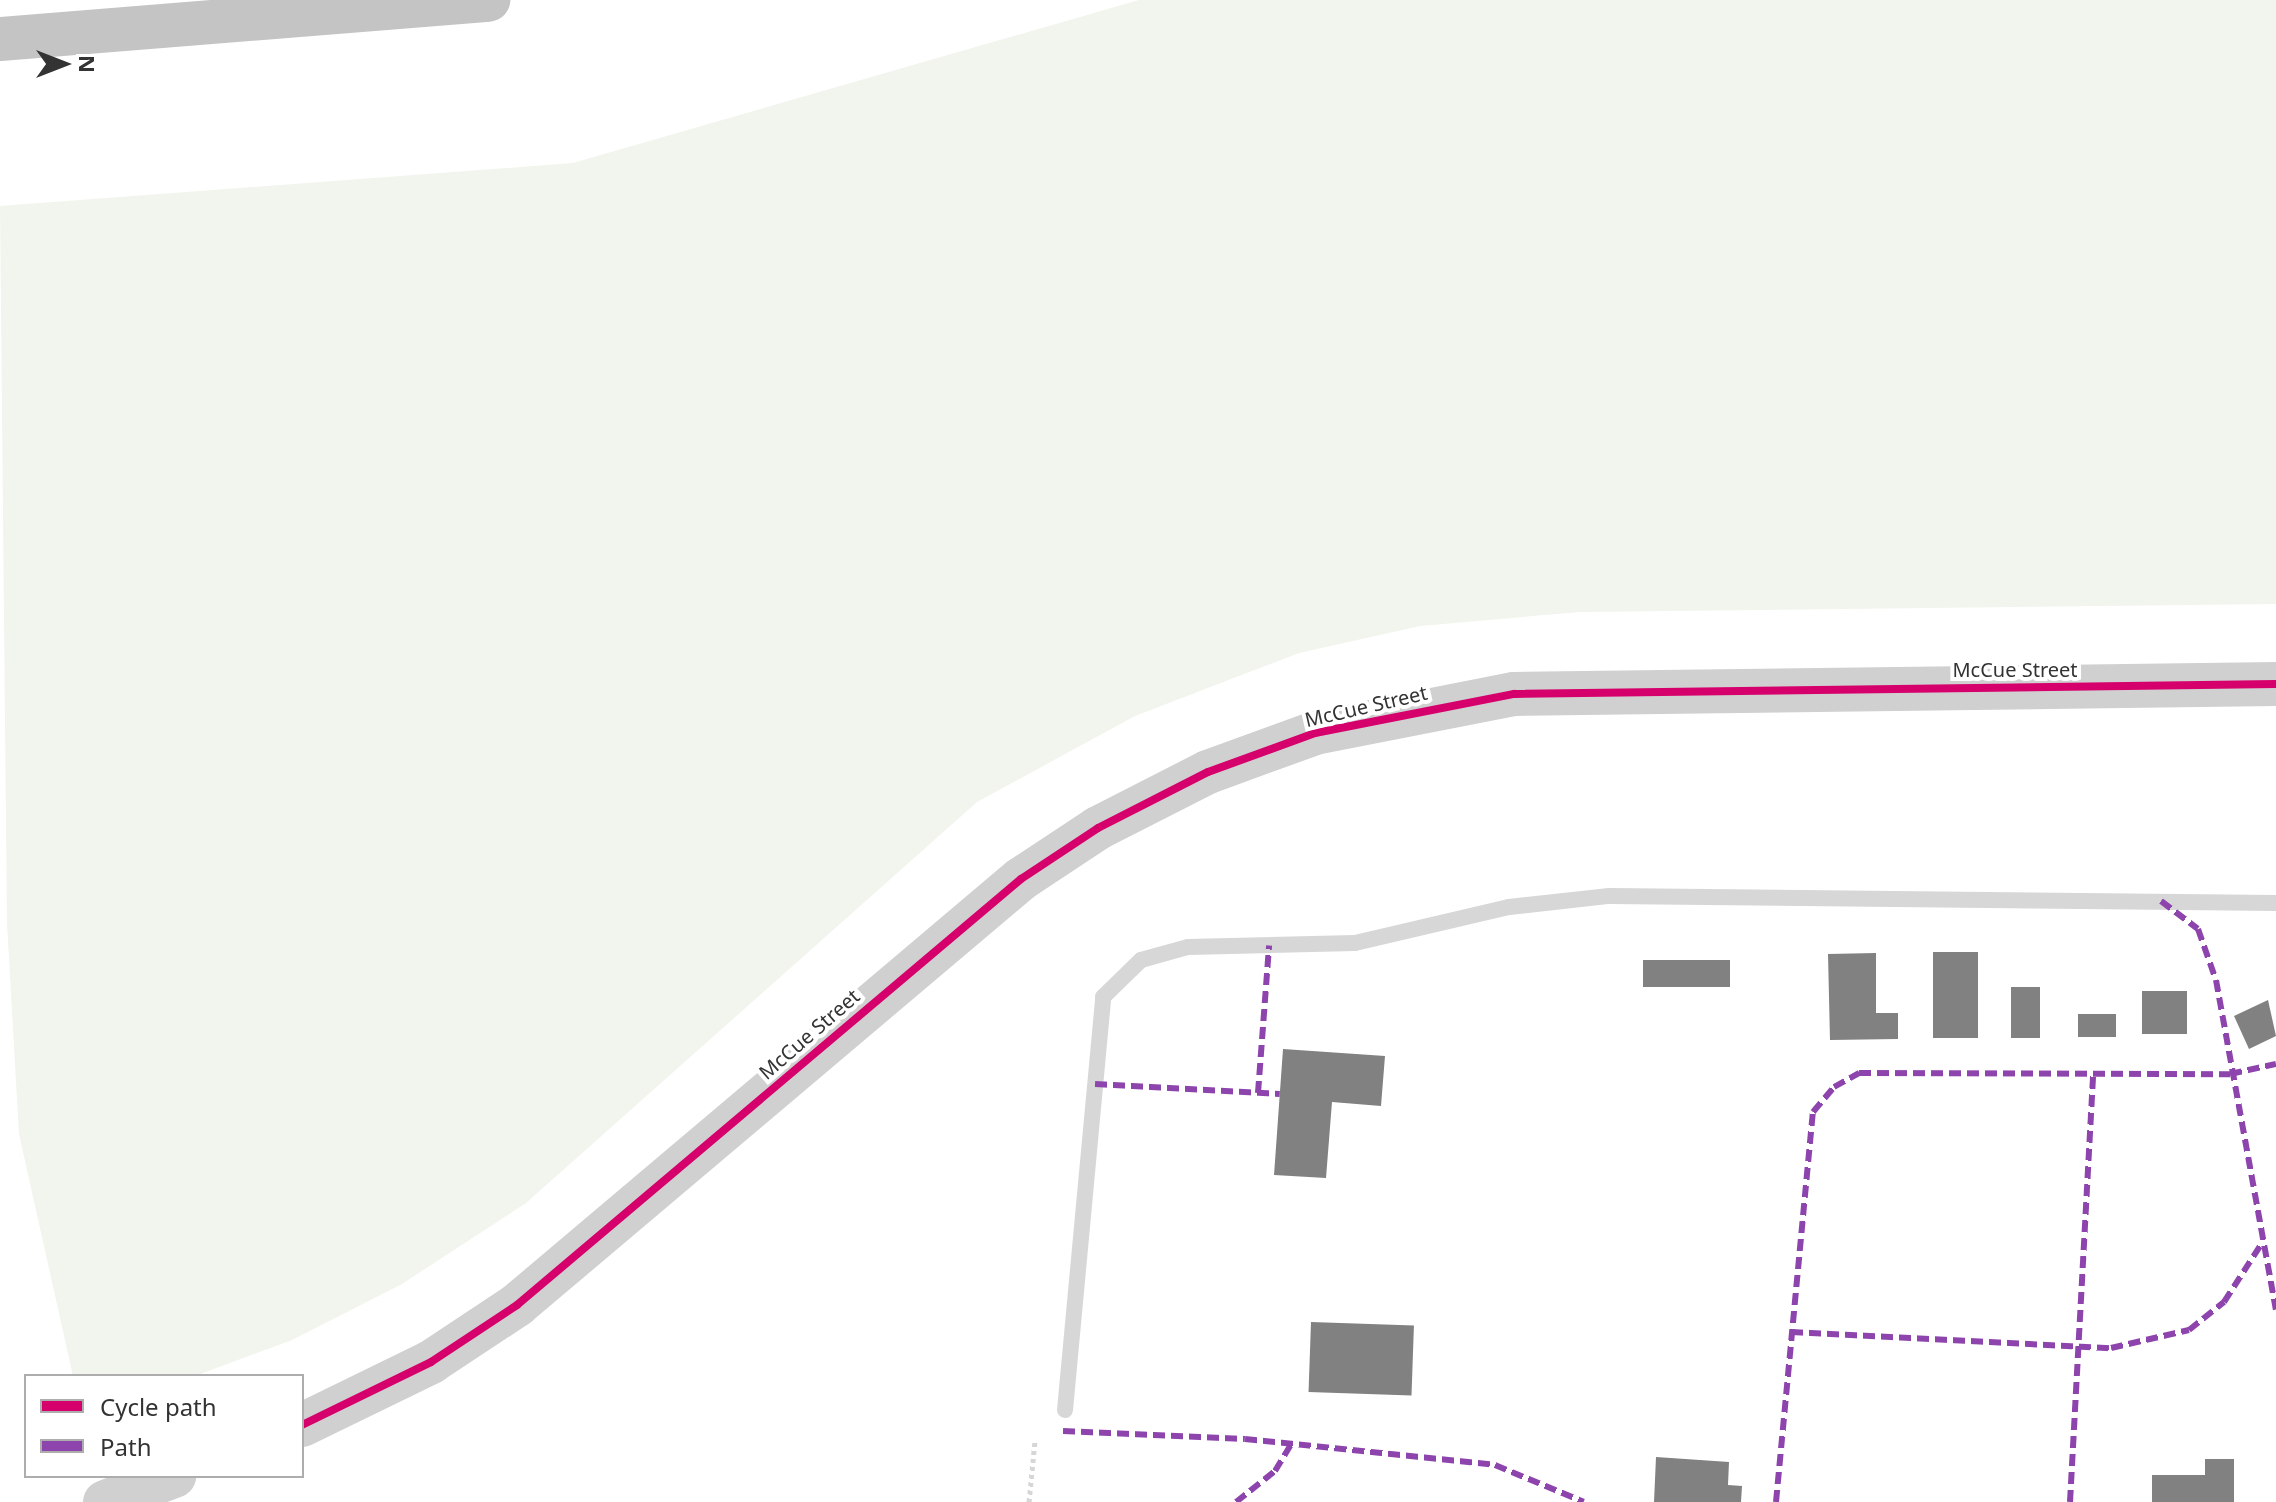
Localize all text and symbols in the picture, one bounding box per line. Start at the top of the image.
north arrow [24,24,104,104]
text: N [73,55,103,73]
street label: McCue Street [1952,657,2078,681]
street label: McCue Street [1302,680,1430,732]
street label: McCue Street [754,984,864,1084]
legend [24,1374,304,1478]
text: Cycle path [100,1390,217,1423]
text: Path [100,1430,151,1463]

